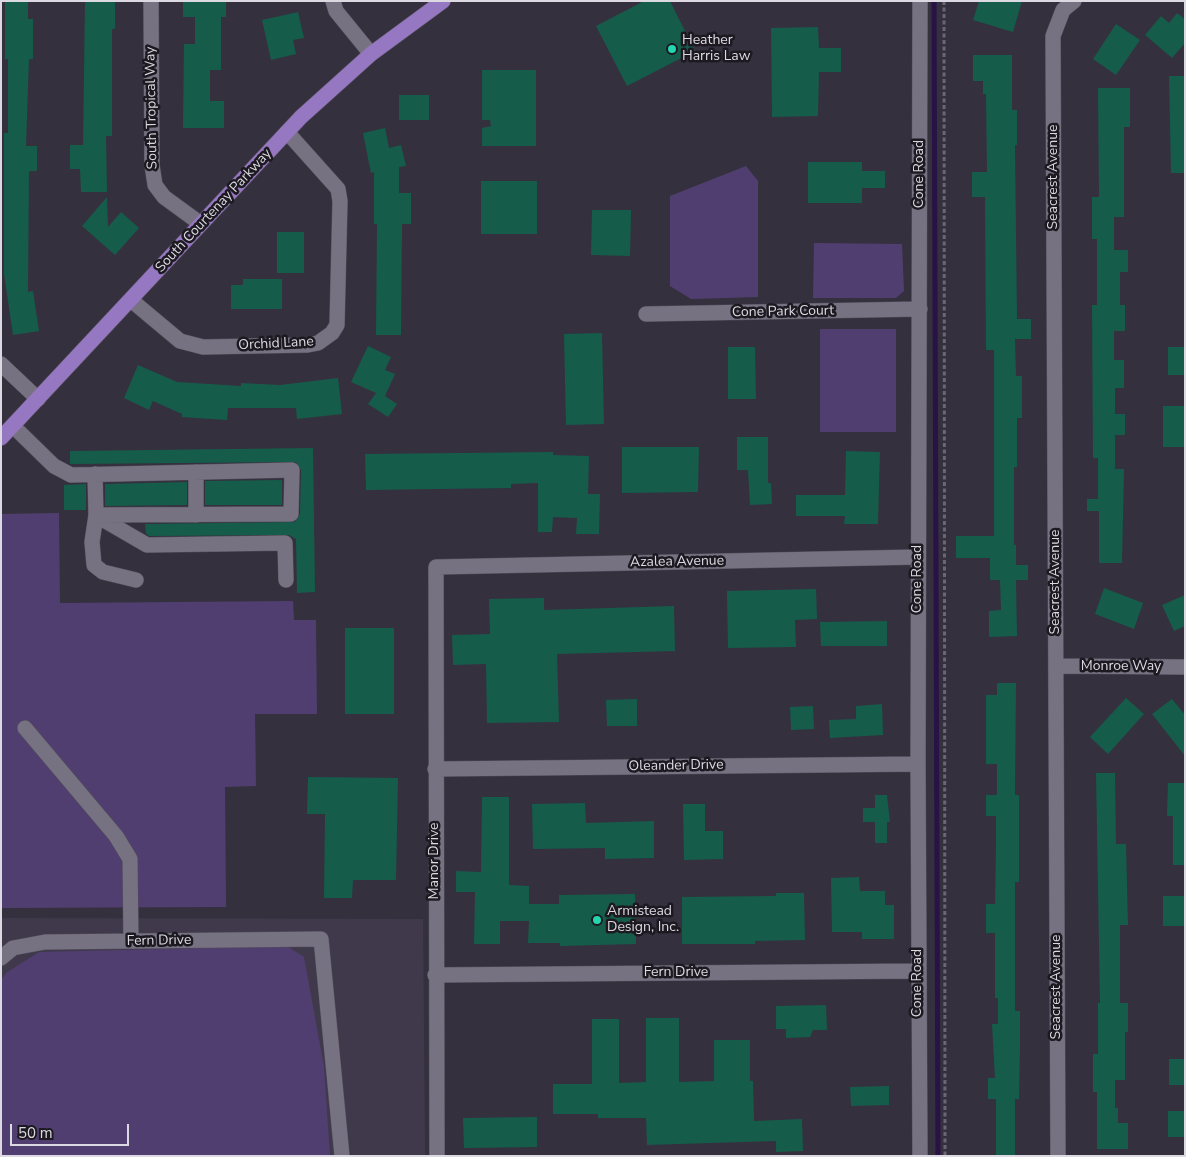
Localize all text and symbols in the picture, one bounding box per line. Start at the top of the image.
place label: Heather Harris Law [682,33,750,65]
marker: Heather Harris Law [666,43,678,55]
street label: South Tropical Way [143,46,161,170]
street label: Seacrest Avenue [1046,124,1062,230]
street label: Cone Road [912,140,928,208]
street label: South Courtenay Parkway [152,146,276,276]
street label: Cone Park Court [732,303,834,321]
street label: Orchid Lane [238,334,314,354]
street label: Seacrest Avenue [1048,529,1064,635]
street label: Cone Road [910,545,926,613]
street label: Azalea Avenue [630,553,724,571]
street label: Monroe Way [1081,659,1161,675]
street label: Oleander Drive [628,757,724,775]
street label: Manor Drive [427,823,443,899]
place label: Armistead Design, Inc. [607,904,679,936]
marker: Armistead Design, Inc. [591,914,603,926]
street label: Fern Drive [127,932,191,950]
street label: Seacrest Avenue [1049,934,1065,1040]
street label: Cone Road [910,949,926,1017]
street label: Fern Drive [644,965,708,981]
scale bar [12,1114,131,1146]
text: 50 m [18,1123,53,1143]

